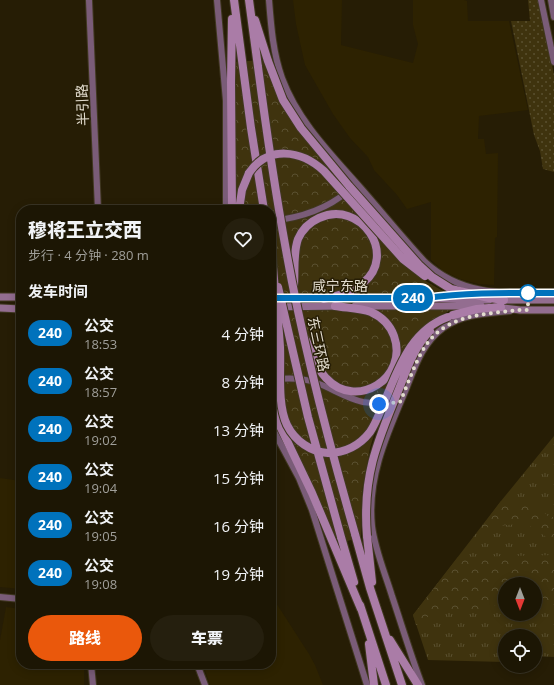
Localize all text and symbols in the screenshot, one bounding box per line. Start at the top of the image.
street label: 半引路 [72,84,92,126]
text: 穆将王立交西 [28,217,142,243]
button: heart [222,218,264,260]
text: 步行 · 4 分钟 · 280 m [28,246,149,264]
street label: 咸宁东路 [312,276,368,295]
text: 发车时间 [28,281,88,301]
unlabelled marker [519,284,537,302]
line badge: 240 [390,285,436,311]
text: 240 [401,288,425,307]
text: 公交 [84,315,114,335]
street label: 东三环路 [304,315,334,373]
text: 240 [38,323,62,342]
text: 4 分钟 [222,324,264,344]
text: 18:53 [84,335,117,353]
text: 公交 [84,363,114,383]
text: 240 [38,371,62,390]
text: 8 分钟 [222,372,264,392]
text: 18:57 [84,383,117,401]
your location [369,394,389,414]
text: 公交 [84,411,114,431]
text: 240 [38,419,62,438]
text: 13 分钟 [213,420,264,440]
text: 19:02 [84,431,117,449]
text: 公交 [84,459,114,479]
text: 240 [38,467,62,486]
text: 15 分钟 [213,468,264,488]
text: 19:04 [84,479,117,497]
text: 公交 [84,507,114,527]
text: 240 [38,515,62,534]
text: 16 分钟 [213,516,264,536]
text: 19:05 [84,527,117,545]
text: 公交 [84,555,114,575]
text: 240 [38,563,62,582]
text: 19 分钟 [213,564,264,584]
text: 19:08 [84,575,117,593]
north arrow [498,577,542,621]
map controls [498,577,542,673]
button: 路线 [28,615,142,661]
button: 车票 [150,615,264,661]
button: locate [498,629,542,673]

